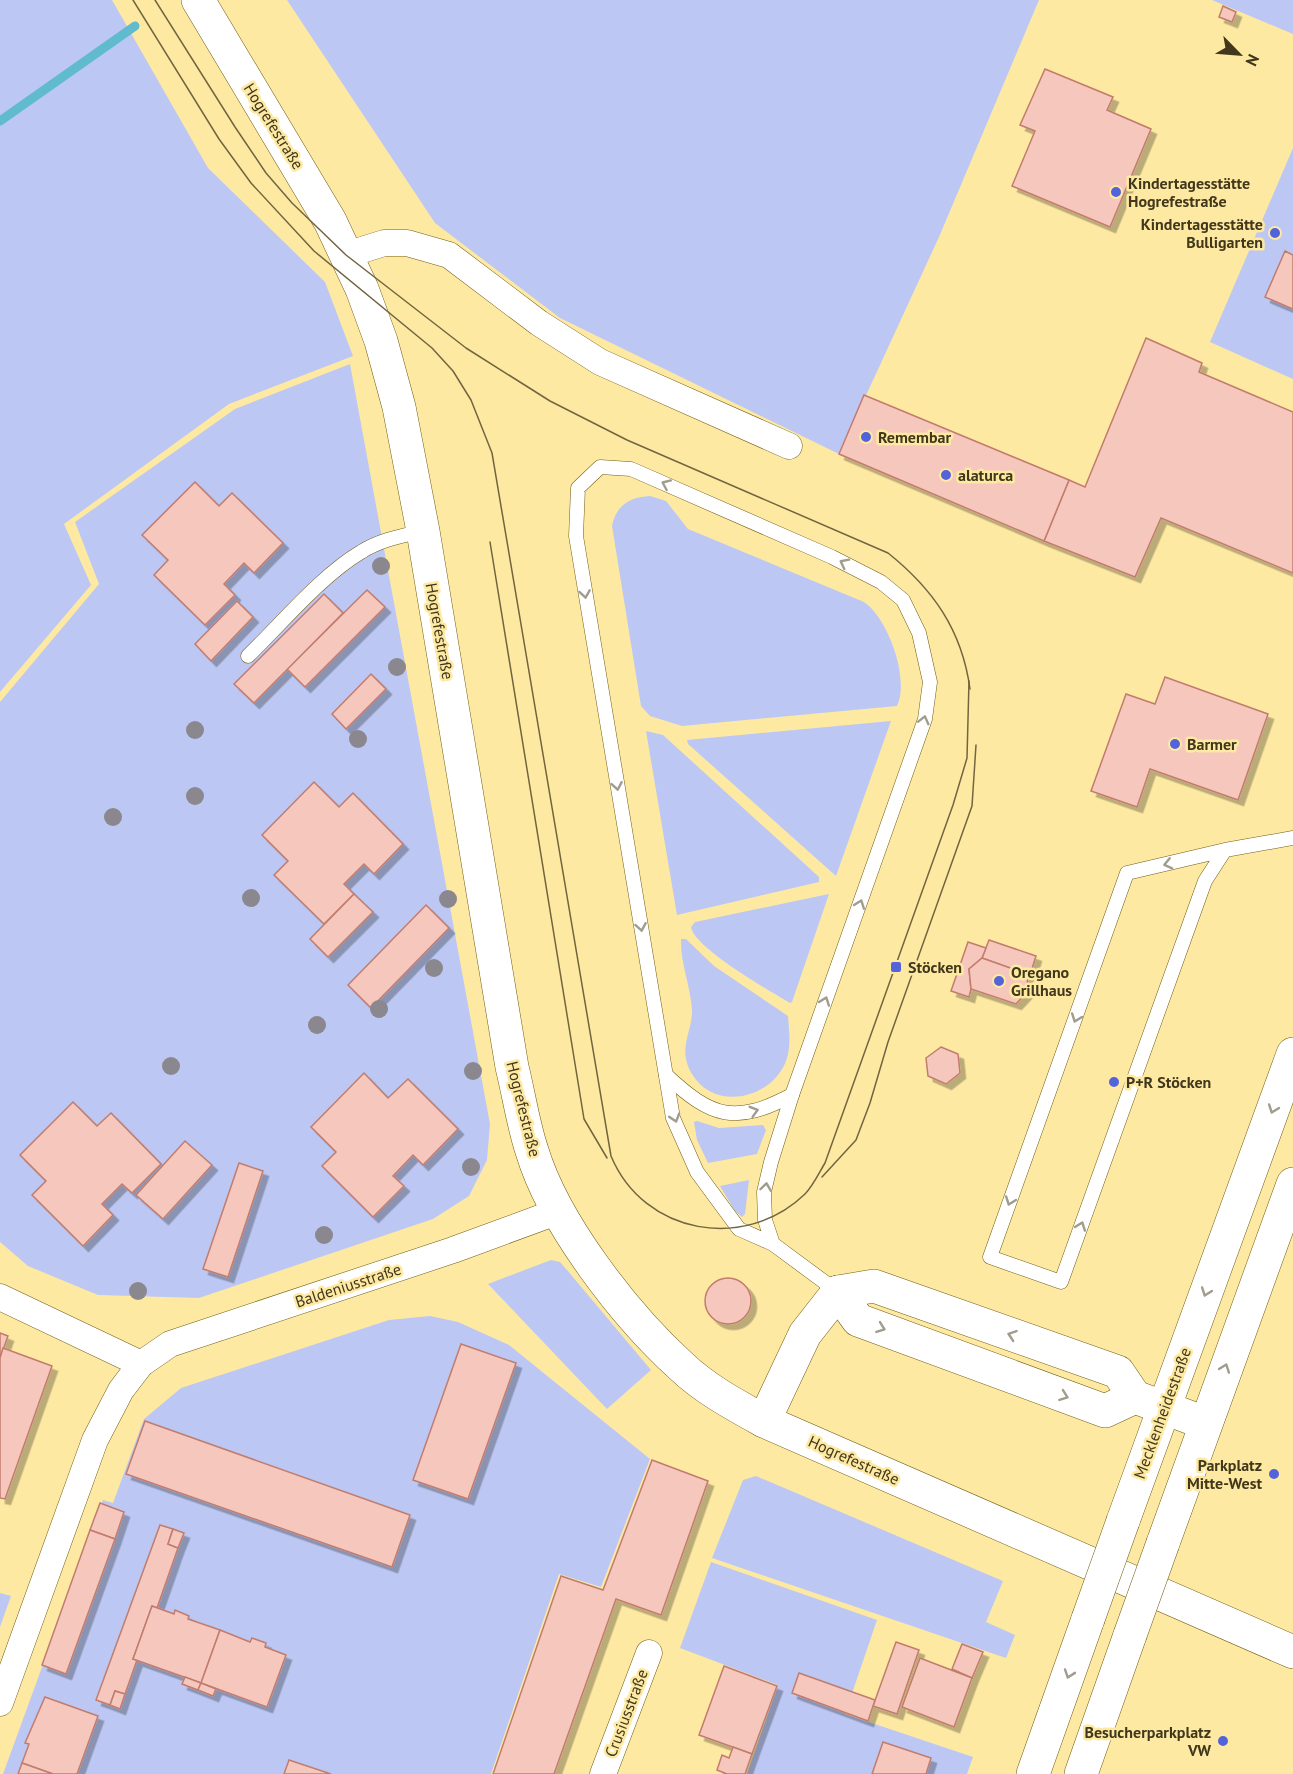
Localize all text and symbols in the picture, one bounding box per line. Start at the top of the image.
north arrow [1209,24,1269,84]
text: N [1241,51,1264,69]
street label: Hogrefestraße [240,79,308,173]
place label: Kindertagesstätte Hogrefestraße [1128,173,1250,211]
marker: Kindertagesstätte Hogrefestraße [1109,185,1123,199]
place label: Kindertagesstätte Bulligarten [1141,214,1263,252]
marker: Kindertagesstätte Bulligarten [1268,226,1282,240]
place label: Remembar [878,427,951,447]
marker: Remembar [859,430,873,444]
place label: alaturca [958,465,1013,485]
marker: alaturca [939,468,953,482]
one-way arrow [661,479,672,491]
one-way arrow [840,559,850,570]
street label: Hogrefestraße [422,581,458,681]
one-way arrow [578,589,591,599]
one-way arrow [916,715,929,725]
place label: Barmer [1187,734,1237,754]
marker: Barmer [1168,737,1182,751]
one-way arrow [611,782,623,791]
one-way arrow [1163,856,1173,869]
one-way arrow [852,899,865,910]
one-way arrow [635,922,647,931]
place label: Stöcken [908,957,962,977]
marker: Stöcken [889,960,903,974]
place label: Oregano Grillhaus [1011,962,1072,1000]
marker: Oregano Grillhaus [992,974,1006,988]
one-way arrow [817,997,830,1007]
one-way arrow [1070,1012,1083,1023]
street label: Hogrefestraße [502,1059,546,1159]
place label: P+R Stöcken [1126,1072,1211,1092]
marker: P+R Stöcken [1107,1075,1121,1089]
one-way arrow [1268,1102,1280,1113]
one-way arrow [748,1106,759,1118]
one-way arrow [668,1113,680,1123]
one-way arrow [759,1182,771,1192]
one-way arrow [1004,1195,1017,1206]
one-way arrow [1074,1221,1087,1232]
street label: Baldeniusstraße [292,1258,404,1312]
one-way arrow [1201,1286,1214,1297]
one-way arrow [875,1321,886,1334]
one-way arrow [1007,1329,1018,1342]
street label: Mecklenheidestraße [1129,1345,1195,1481]
one-way arrow [1218,1363,1230,1374]
one-way arrow [1058,1388,1068,1401]
street label: Hogrefestraße [805,1431,903,1489]
place label: Parkplatz Mitte-West [1187,1455,1262,1493]
marker: Parkplatz Mitte-West [1267,1467,1281,1481]
street label: Crusiusstraße [600,1666,652,1760]
one-way arrow [1063,1668,1076,1679]
place label: Besucherparkplatz VW [1084,1722,1211,1760]
marker: Besucherparkplatz VW [1216,1734,1230,1748]

